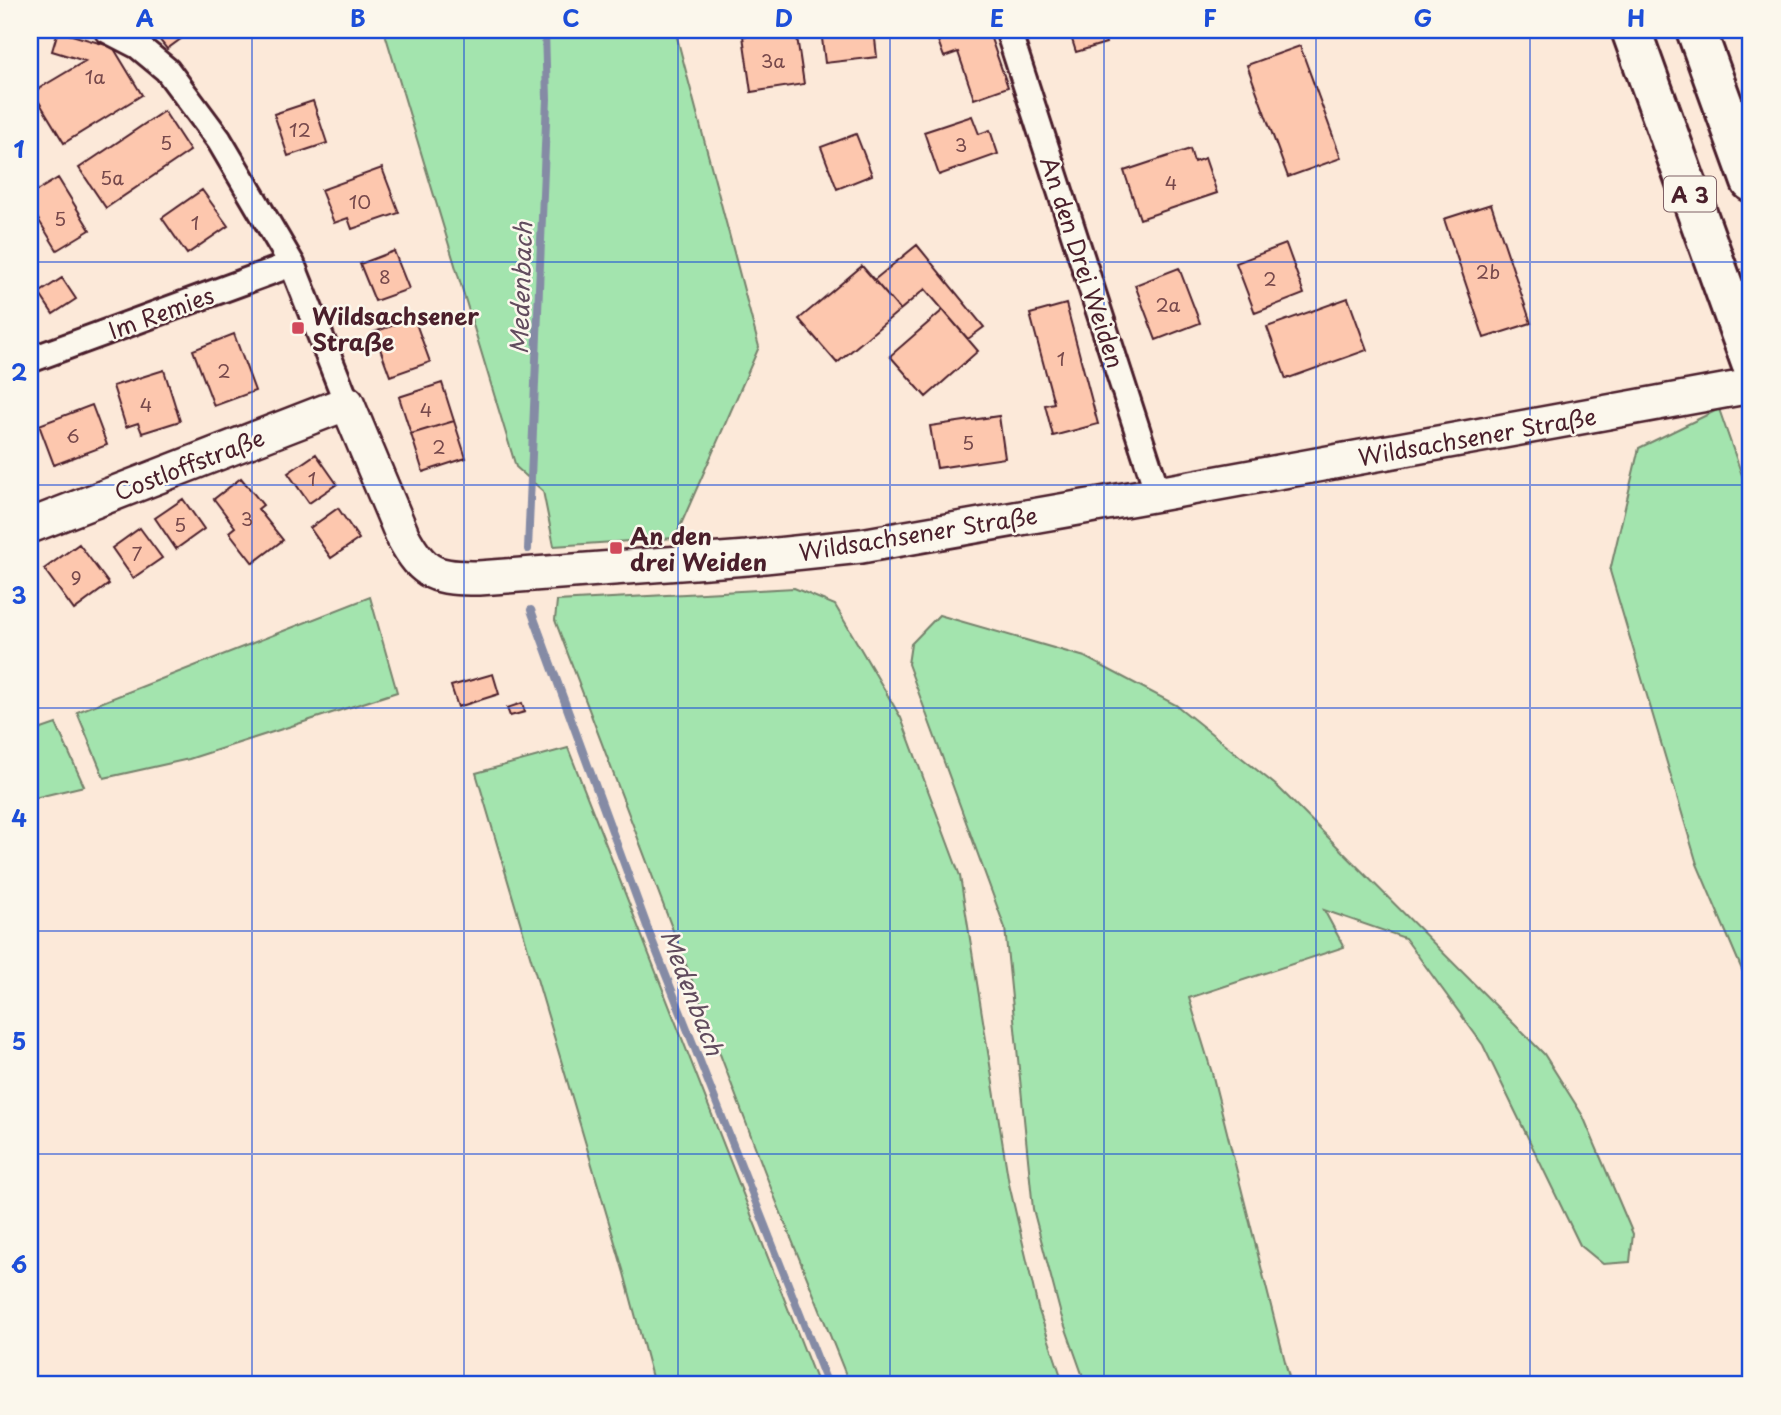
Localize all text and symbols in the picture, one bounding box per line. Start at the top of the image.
text: A [136,0,154,35]
text: B [350,0,366,35]
text: C [562,0,580,35]
text: D [775,0,793,35]
text: E [990,0,1004,35]
text: F [1203,0,1217,35]
text: G [1414,0,1432,35]
text: H [1627,0,1645,35]
house number: 3a [761,46,785,74]
house number: 1a [85,62,105,90]
house number: 12 [289,115,311,143]
house number: 5 [160,128,172,156]
house number: 3 [955,130,967,158]
text: 1 [14,131,25,166]
street label: An den Drei Weiden [1032,152,1134,372]
house number: 5a [100,163,124,191]
house number: 4 [1165,168,1177,196]
road number: A 3 [1664,176,1716,212]
house number: 10 [349,187,371,215]
house number: 5 [54,204,66,232]
house number: 1 [191,208,199,236]
water label: Medenbach [500,220,540,355]
house number: 2b [1476,257,1500,285]
house number: 8 [379,262,391,290]
house number: 2 [1263,264,1277,292]
street label: Im Remies [103,277,219,347]
house number: 2a [1156,290,1181,318]
place label: Wildsachsener Straße [312,298,479,359]
marker: Wildsachsener Straße [290,320,306,336]
house number: 1 [1057,344,1065,372]
text: 2 [11,354,27,389]
house number: 2 [217,356,231,384]
house number: 4 [140,390,152,418]
house number: 4 [420,395,432,423]
street label: Wildsachsener Straße [1355,398,1599,474]
street label: Costloffstraße [109,419,269,509]
house number: 6 [66,421,80,449]
house number: 5 [962,428,974,456]
house number: 2 [432,432,446,460]
house number: 1 [308,464,316,492]
street label: Wildsachsener Straße [796,497,1040,569]
house number: 3 [241,504,253,532]
house number: 5 [174,510,186,538]
place label: An den drei Weiden [630,518,767,579]
house number: 7 [132,539,143,567]
marker: An den drei Weiden [608,540,624,556]
house number: 9 [70,563,82,591]
text: 3 [11,577,27,612]
text: 4 [11,800,27,835]
water label: Medenbach [653,924,734,1061]
text: 5 [12,1023,26,1058]
text: 6 [11,1246,27,1281]

